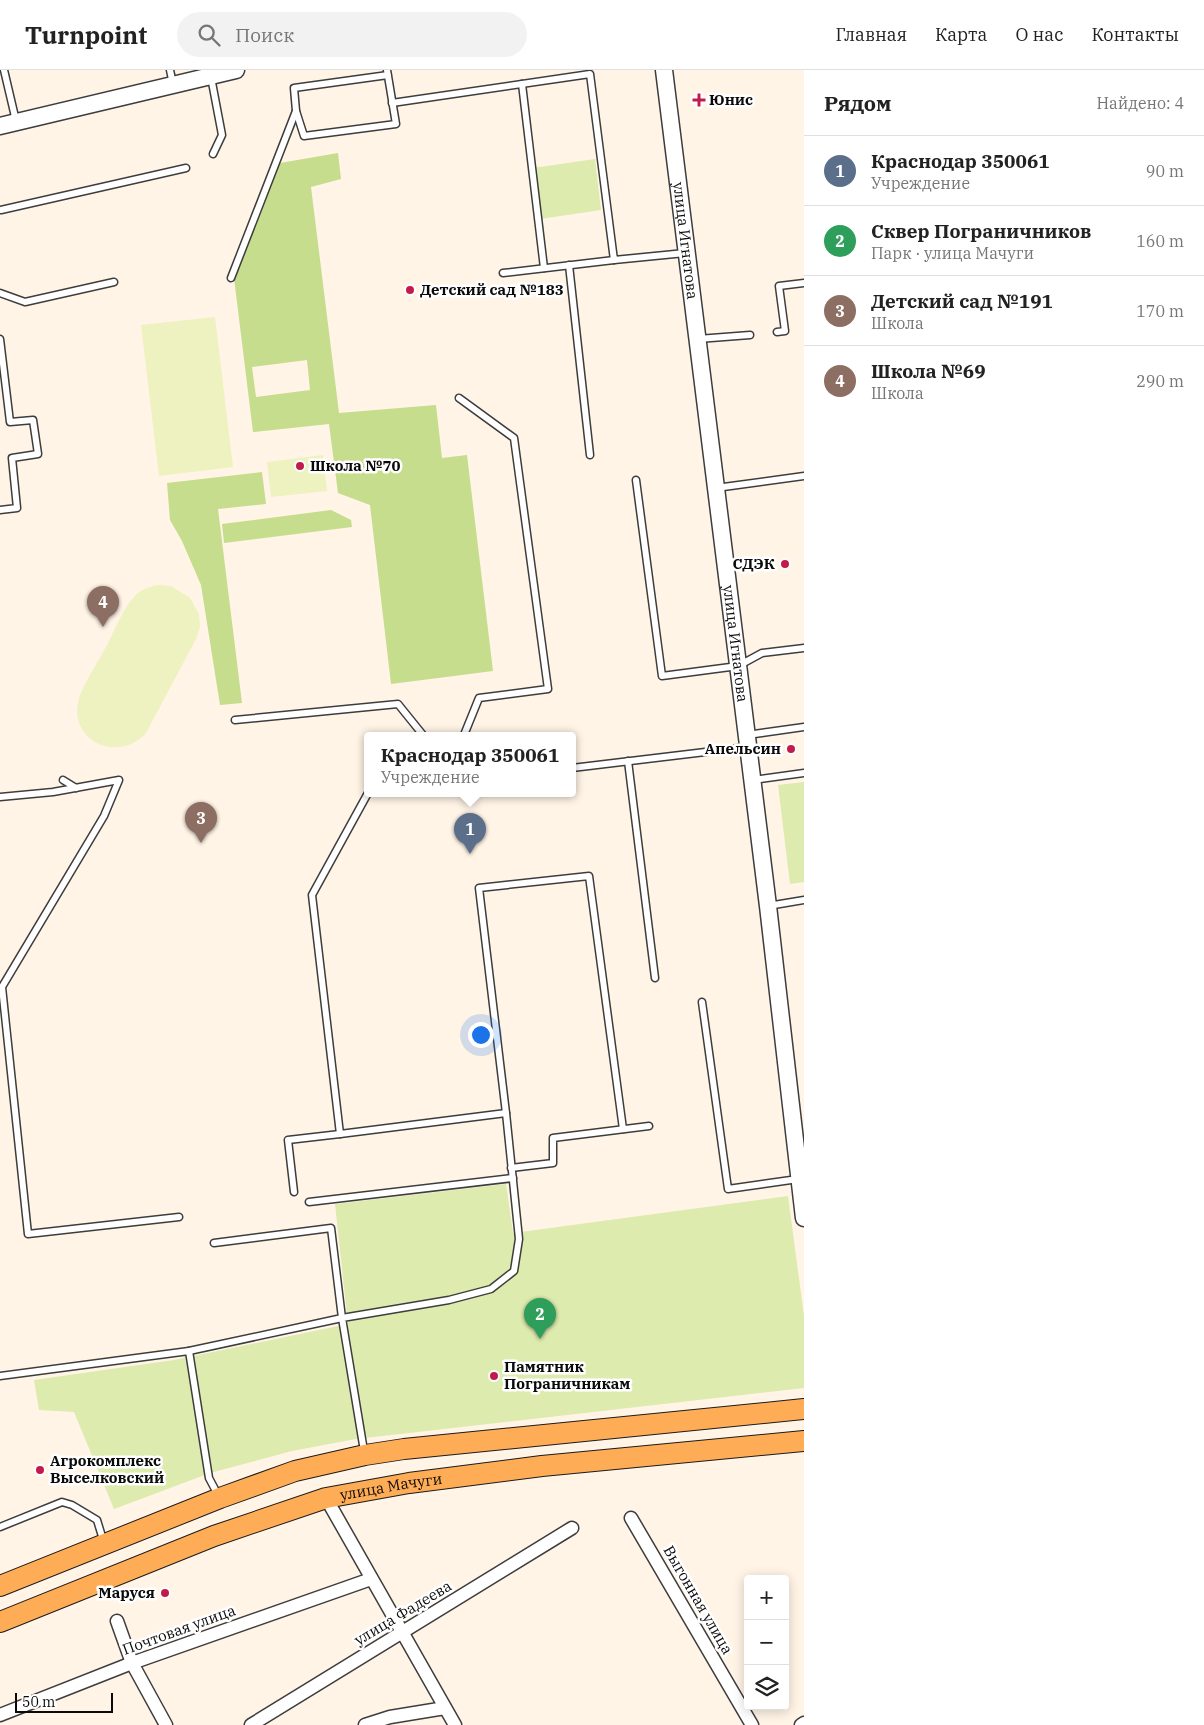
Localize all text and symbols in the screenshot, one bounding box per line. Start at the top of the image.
search box [177,12,527,57]
text: Turnpoint [25,19,147,51]
icon: search [195,21,223,49]
text: Поиск [235,23,294,47]
text: Главная [835,23,907,46]
text: Карта [935,23,987,46]
text: О нас [1015,23,1063,46]
text: Контакты [1091,23,1179,46]
text: Рядом [824,89,892,117]
place label: Юнис [709,90,753,109]
text: Найдено: 4 [1096,93,1184,113]
marker: Юнис [693,94,705,106]
text: Краснодар 350061 [871,149,1050,173]
text: 1 [835,161,845,181]
text: 90 m [1146,161,1184,181]
text: Учреждение [871,173,970,193]
street label: улица Игнатова [669,181,702,300]
text: Сквер Пограничников [871,219,1092,243]
text: 2 [835,231,845,251]
text: 160 m [1136,231,1184,251]
text: Парк · улица Мачуги [871,243,1034,263]
place label: Детский сад №183 [420,280,564,299]
marker: Детский сад №183 [404,284,416,296]
text: Детский сад №191 [871,289,1053,313]
text: 3 [835,301,845,321]
text: 170 m [1136,301,1184,321]
text: Школа [871,313,924,333]
text: Школа №69 [871,359,986,383]
text: 4 [835,371,845,391]
text: 290 m [1136,371,1184,391]
text: Школа [871,383,924,403]
place label: Школа №70 [310,456,400,475]
marker: Школа №70 [294,460,306,472]
place label: СДЭК [732,554,775,573]
marker: СДЭК [779,558,791,570]
street label: улица Игнатова [719,584,753,703]
pin: 4 [87,586,119,627]
popup [364,732,576,797]
place label: Апельсин [705,739,781,758]
text: Краснодар 350061 [381,743,559,767]
marker: Апельсин [785,743,797,755]
text: Учреждение [381,767,480,787]
pin: 3 [185,802,217,843]
pin: 1 [454,813,486,854]
your location [468,1022,494,1048]
pin: 2 [524,1298,556,1339]
place label: Памятник Пограничникам [504,1357,630,1393]
marker: Памятник Пограничникам [488,1370,500,1382]
place label: Агрокомплекс Выселковский [50,1451,164,1487]
marker: Агрокомплекс Выселковский [34,1464,46,1476]
street label: улица Мачуги [338,1469,443,1504]
street label: Выгонная улица [660,1542,737,1658]
map controls [744,1575,789,1710]
button: + [744,1575,789,1620]
street label: улица Фадеева [351,1576,455,1649]
place label: Маруся [98,1583,155,1602]
marker: Маруся [159,1587,171,1599]
street label: Почтовая улица [120,1600,238,1659]
button: − [744,1620,789,1665]
button: layers [744,1665,789,1710]
scale bar [15,1690,112,1713]
text: 50 m [22,1693,55,1711]

